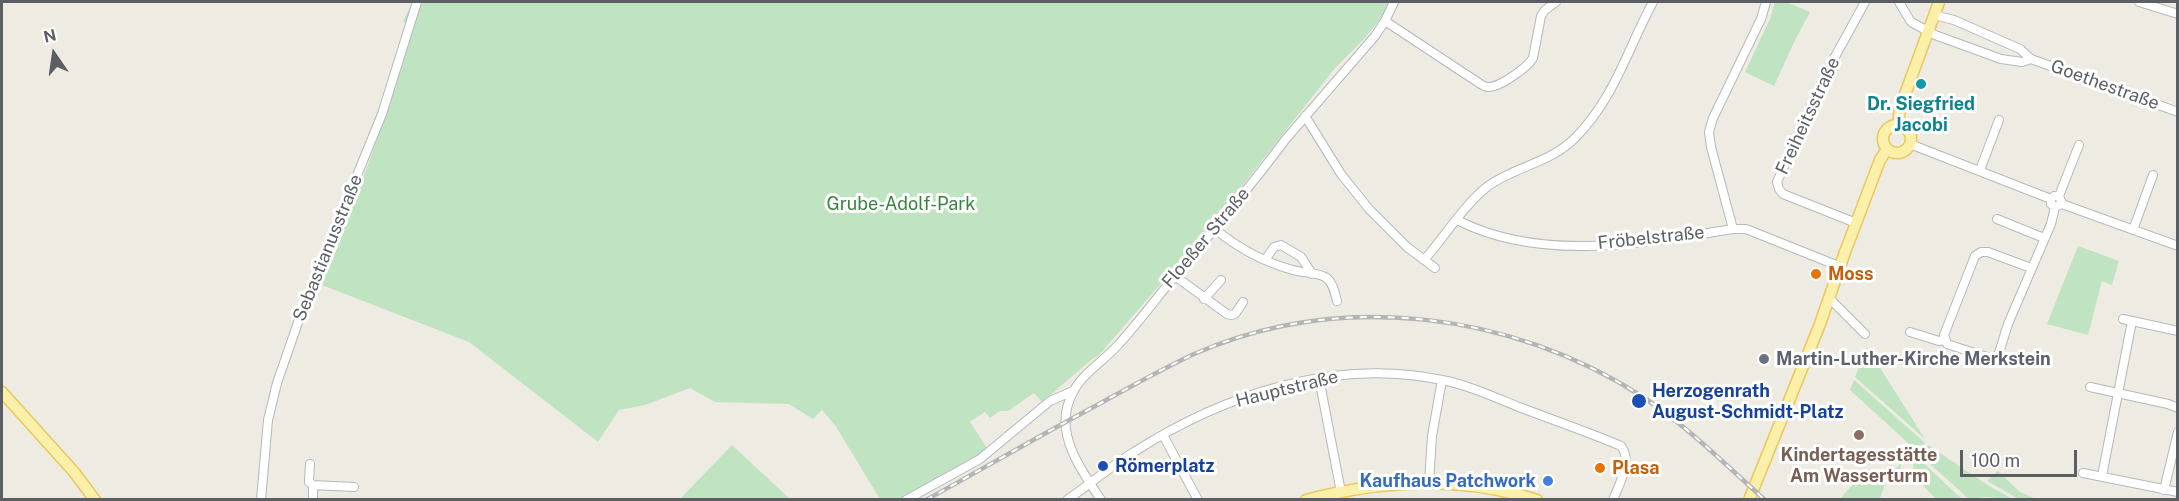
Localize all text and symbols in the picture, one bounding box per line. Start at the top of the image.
north arrow [24,24,84,84]
text: N [42,25,58,47]
street label: Freiheitsstraße [1771,54,1845,178]
street label: Goethestraße [2048,55,2162,115]
marker: Dr. Siegfried Jacobi [1914,77,1928,91]
place label: Dr. Siegfried Jacobi [1867,93,1975,136]
street label: Sebastianusstraße [289,171,367,325]
street label: Floeßer Straße [1158,183,1254,293]
park label: Grube-Adolf-Park [827,193,975,215]
street label: Fröbelstraße [1597,222,1705,254]
place label: Moss [1828,263,1874,285]
marker: Moss [1809,267,1823,281]
place label: Martin-Luther-Kirche Merkstein [1776,348,2051,370]
marker: Martin-Luther-Kirche Merkstein [1757,352,1771,366]
street label: Hauptstraße [1233,366,1341,412]
place label: Herzogenrath August-Schmidt-Platz [1652,380,1843,422]
marker: Herzogenrath August-Schmidt-Platz [1630,392,1648,410]
marker: Kindertagesstätte Am Wasserturm [1852,428,1866,442]
scale bar [1963,438,2080,476]
place label: Kindertagesstätte Am Wasserturm [1781,444,1937,486]
text: 100 m [1971,450,2020,471]
place label: Römerplatz [1115,455,1214,477]
place label: Plasa [1612,457,1659,479]
marker: Römerplatz [1096,459,1110,473]
marker: Plasa [1593,461,1607,475]
place label: Kaufhaus Patchwork [1359,470,1536,492]
marker: Kaufhaus Patchwork [1541,474,1555,488]

